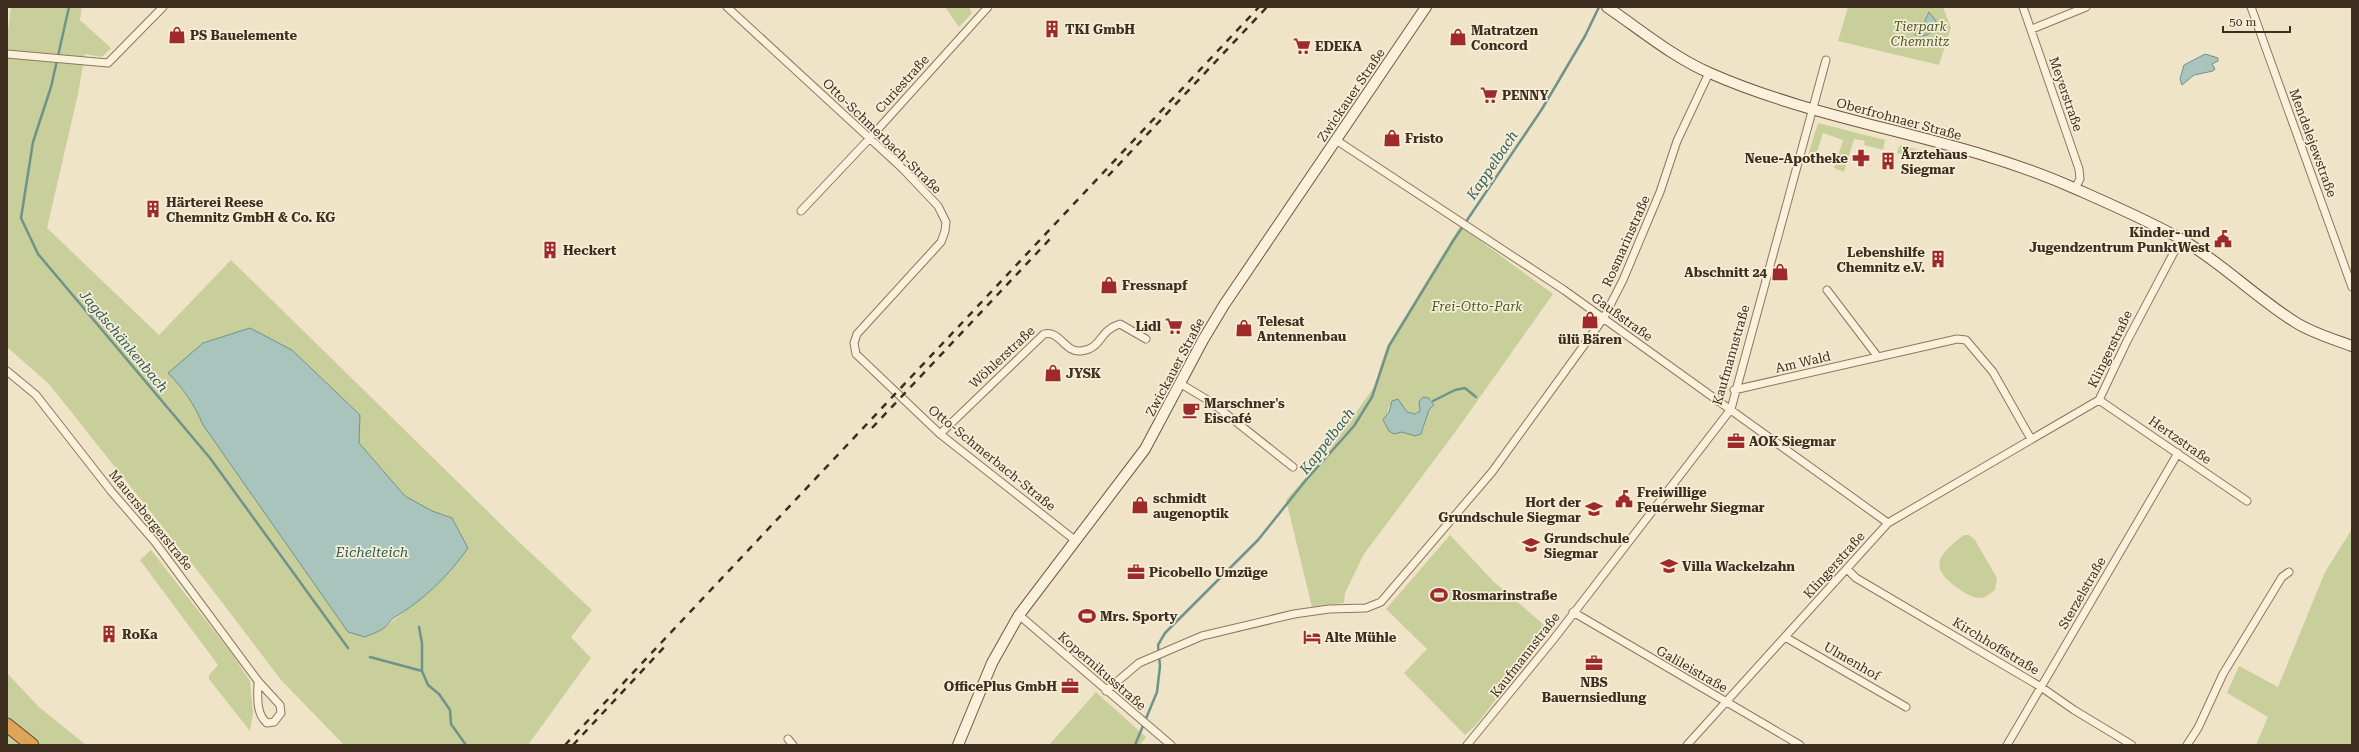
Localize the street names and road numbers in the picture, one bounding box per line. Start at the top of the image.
street label: Zwickauer Straße [1314,46,1388,144]
street label: Curiestraße [872,52,932,116]
street label: Meyerstraße [2046,55,2086,133]
street label: Otto-Schmerbach-Straße [820,75,944,197]
street label: Mendelejewstraße [2286,87,2340,199]
street label: Oberfrohnaer Straße [1835,95,1963,143]
street label: Rosmarinstraße [1599,193,1653,289]
street label: Gaußstraße [1588,290,1656,344]
street label: Kaufmannstraße [1710,303,1752,407]
street label: Klingerstraße [2085,308,2135,390]
street label: Zwickauer Straße [1143,315,1207,419]
street label: Wöhlerstraße [966,323,1038,391]
street label: Am Wald [1774,348,1833,376]
street label: Otto-Schmerbach-Straße [925,402,1059,514]
street label: Hertzstraße [2146,413,2214,467]
street label: Mauersbergerstraße [106,467,196,573]
street label: Klingerstraße [1800,529,1868,601]
street label: Sterzelstraße [2055,554,2109,632]
street label: Kaufmannstraße [1487,610,1563,700]
street label: Kirchhoffstraße [1950,614,2042,678]
street label: Kopernikusstraße [1055,629,1149,713]
street label: Ulmenhof [1821,639,1884,684]
street label: Galileistraße [1654,643,1730,695]

